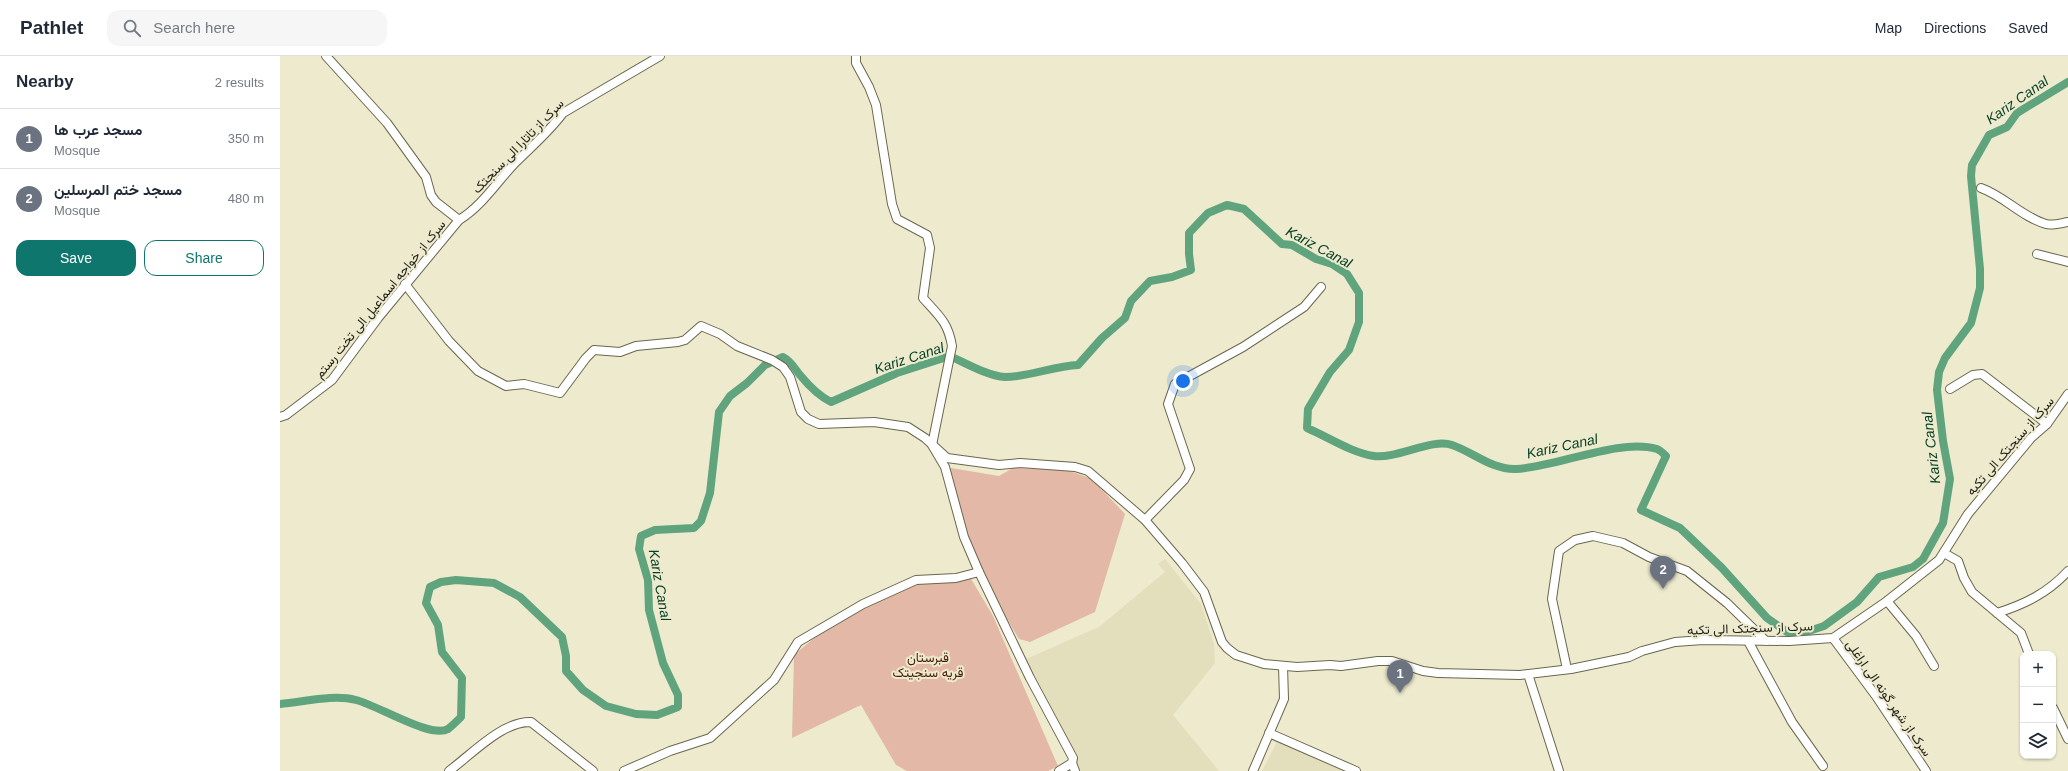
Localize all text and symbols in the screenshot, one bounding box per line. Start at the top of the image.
search box [107,10,387,46]
text: Pathlet [20,17,83,38]
icon: search [121,17,143,39]
text: Search here [153,19,235,36]
text: Map [1875,20,1902,36]
text: Directions [1924,20,1986,36]
text: Saved [2008,20,2048,36]
text: Nearby [16,72,74,91]
water label: Kariz Canal [1983,72,2052,127]
text: 2 results [215,75,264,90]
street label: سرک از تاتارا الی سنجتک [469,96,568,197]
text: مسجد عرب ها [54,121,142,138]
text: 1 [25,131,33,146]
text: 350 m [228,131,264,146]
text: Mosque [54,143,100,158]
text: مسجد ختم المرسلین [54,181,182,198]
text: 2 [25,191,33,206]
text: 480 m [228,191,264,206]
text: Mosque [54,203,100,218]
street label: سرک از خواجه اسماعیل الی تخت رستم [312,217,449,382]
water label: Kariz Canal [1283,223,1355,271]
button: Save [16,240,136,276]
button: Share [144,240,264,276]
water label: Kariz Canal [872,339,947,377]
your location [1173,371,1193,391]
street label: سرک از سنجتک الی تکیه [1963,394,2058,499]
water label: Kariz Canal [1919,410,1943,485]
water label: Kariz Canal [1525,430,1600,461]
water label: Kariz Canal [646,548,674,623]
pin: 2 [1650,556,1676,589]
street label: سرک از سنجتک الی تکیه [1687,618,1813,639]
street label: سرک از شهر گونه الی اراغلی [1842,637,1935,760]
park label: قبرستان قریه سنجیتک [893,650,963,681]
map controls [2020,651,2056,759]
button: + [2020,651,2056,687]
pin: 1 [1387,660,1413,693]
button: − [2020,687,2056,723]
button: layers [2020,723,2056,759]

